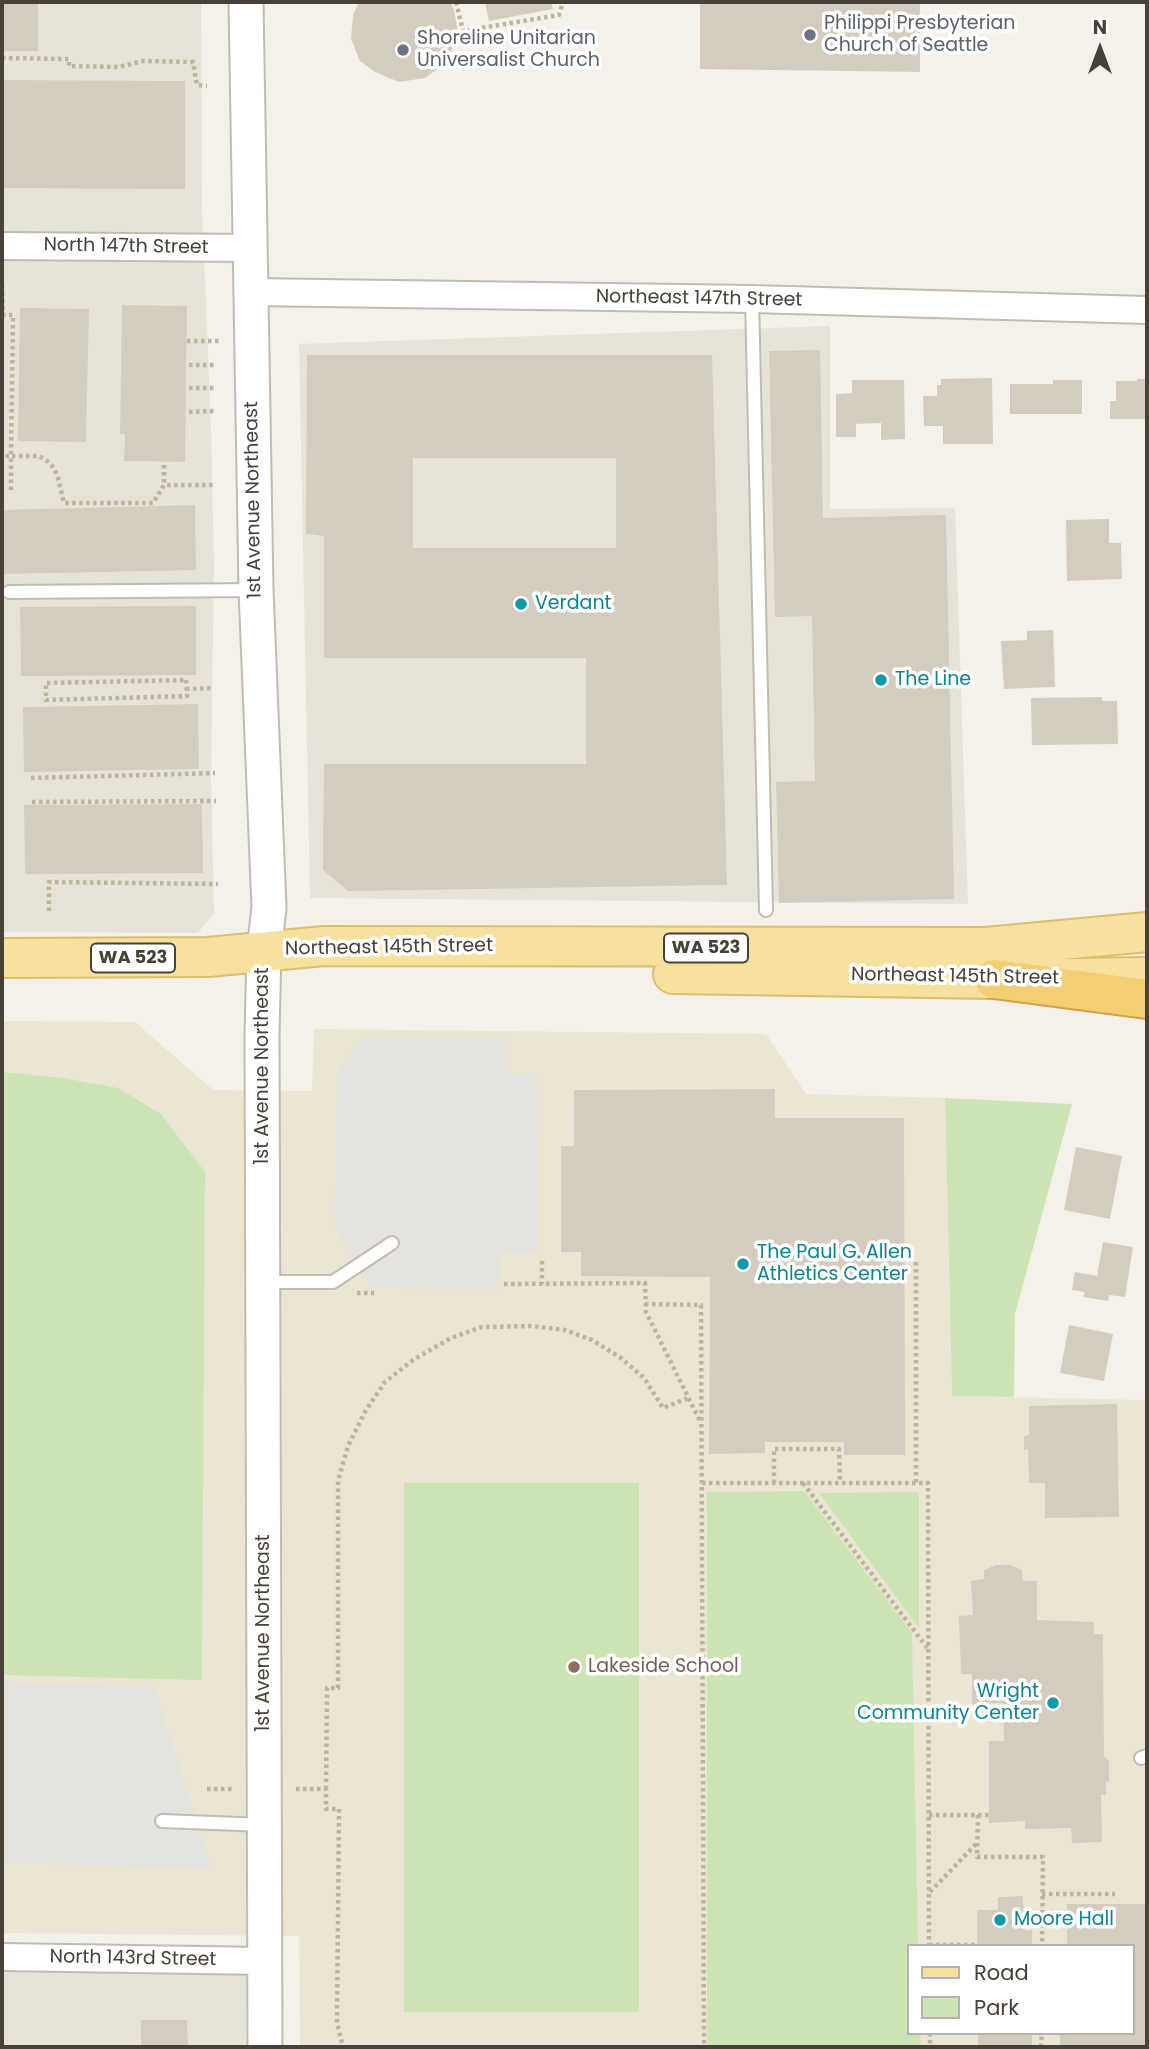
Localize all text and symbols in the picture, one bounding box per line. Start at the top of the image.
place label: Philippi Presbyterian Church of Seattle [824,13,1015,57]
north arrow [1065,14,1135,84]
text: N [1093,14,1107,41]
marker: Philippi Presbyterian Church of Seattle [802,27,818,43]
place label: Shoreline Unitarian Universalist Church [417,28,600,72]
marker: Shoreline Unitarian Universalist Church [395,42,411,58]
street label: North 147th Street [43,234,209,260]
street label: Northeast 147th Street [596,286,802,312]
street label: 1st Avenue Northeast [241,401,267,599]
place label: Verdant [535,593,611,615]
marker: Verdant [513,596,529,612]
place label: The Line [895,669,971,691]
marker: The Line [873,672,889,688]
road number: WA 523 [664,933,748,962]
street label: Northeast 145th Street [285,935,493,961]
road number: WA 523 [91,944,175,973]
street label: Northeast 145th Street [851,964,1059,990]
street label: 1st Avenue Northeast [252,967,274,1165]
place label: The Paul G. Allen Athletics Center [757,1242,912,1286]
marker: The Paul G. Allen Athletics Center [735,1256,751,1272]
street label: 1st Avenue Northeast [253,1534,275,1732]
place label: Lakeside School [588,1656,739,1678]
marker: Lakeside School [566,1659,582,1675]
place label: Wright Community Center [857,1681,1039,1725]
marker: Wright Community Center [1045,1695,1061,1711]
place label: Moore Hall [1014,1909,1114,1931]
marker: Moore Hall [992,1912,1008,1928]
legend [908,1944,1135,2035]
street label: North 143rd Street [50,1946,216,1972]
text: Road [974,1958,1029,1987]
text: Park [974,1993,1019,2022]

